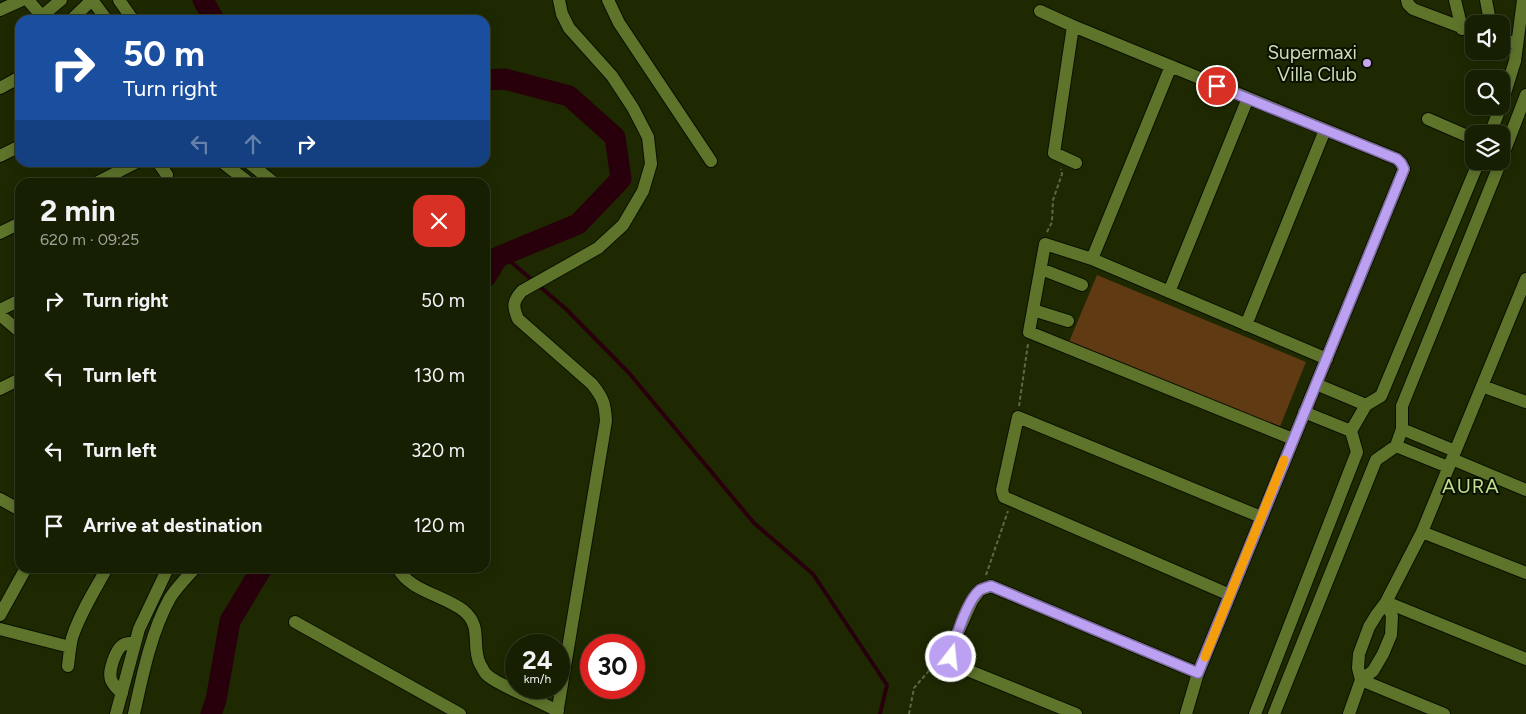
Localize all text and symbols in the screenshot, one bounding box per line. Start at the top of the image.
map controls [1465,15,1510,170]
button: sound [1465,15,1510,60]
text: 50 m [123,33,205,75]
icon: right [40,35,105,100]
place label: Supermaxi Villa Club [1267,41,1357,86]
marker: Supermaxi Villa Club [1361,57,1373,69]
pin [1196,65,1238,107]
button: search [1465,70,1510,115]
icon: arrive [1203,72,1231,100]
text: Turn right [123,75,218,102]
button: layers [1465,125,1510,170]
icon: left [186,130,214,158]
icon: ahead [239,130,267,158]
icon: right [292,130,320,158]
text: 2 min [40,192,116,229]
button: close [413,195,465,247]
text: 620 m · 09:25 [40,230,139,249]
icon: right [40,287,68,315]
text: Turn right [83,289,169,312]
text: 50 m [421,289,465,312]
icon: left [40,362,68,390]
text: Turn left [83,364,157,387]
text: 130 m [414,364,465,387]
icon: left [40,437,68,465]
text: Turn left [83,439,157,462]
text: 320 m [411,439,465,462]
district label: AURA [1442,474,1500,498]
icon: arrive [40,512,68,540]
text: Arrive at destination [83,514,262,537]
text: 120 m [413,514,465,537]
position arrow [924,630,976,682]
speed limit sign: 30 [580,634,645,699]
text: 24 [522,645,553,675]
text: km/h [524,672,551,686]

